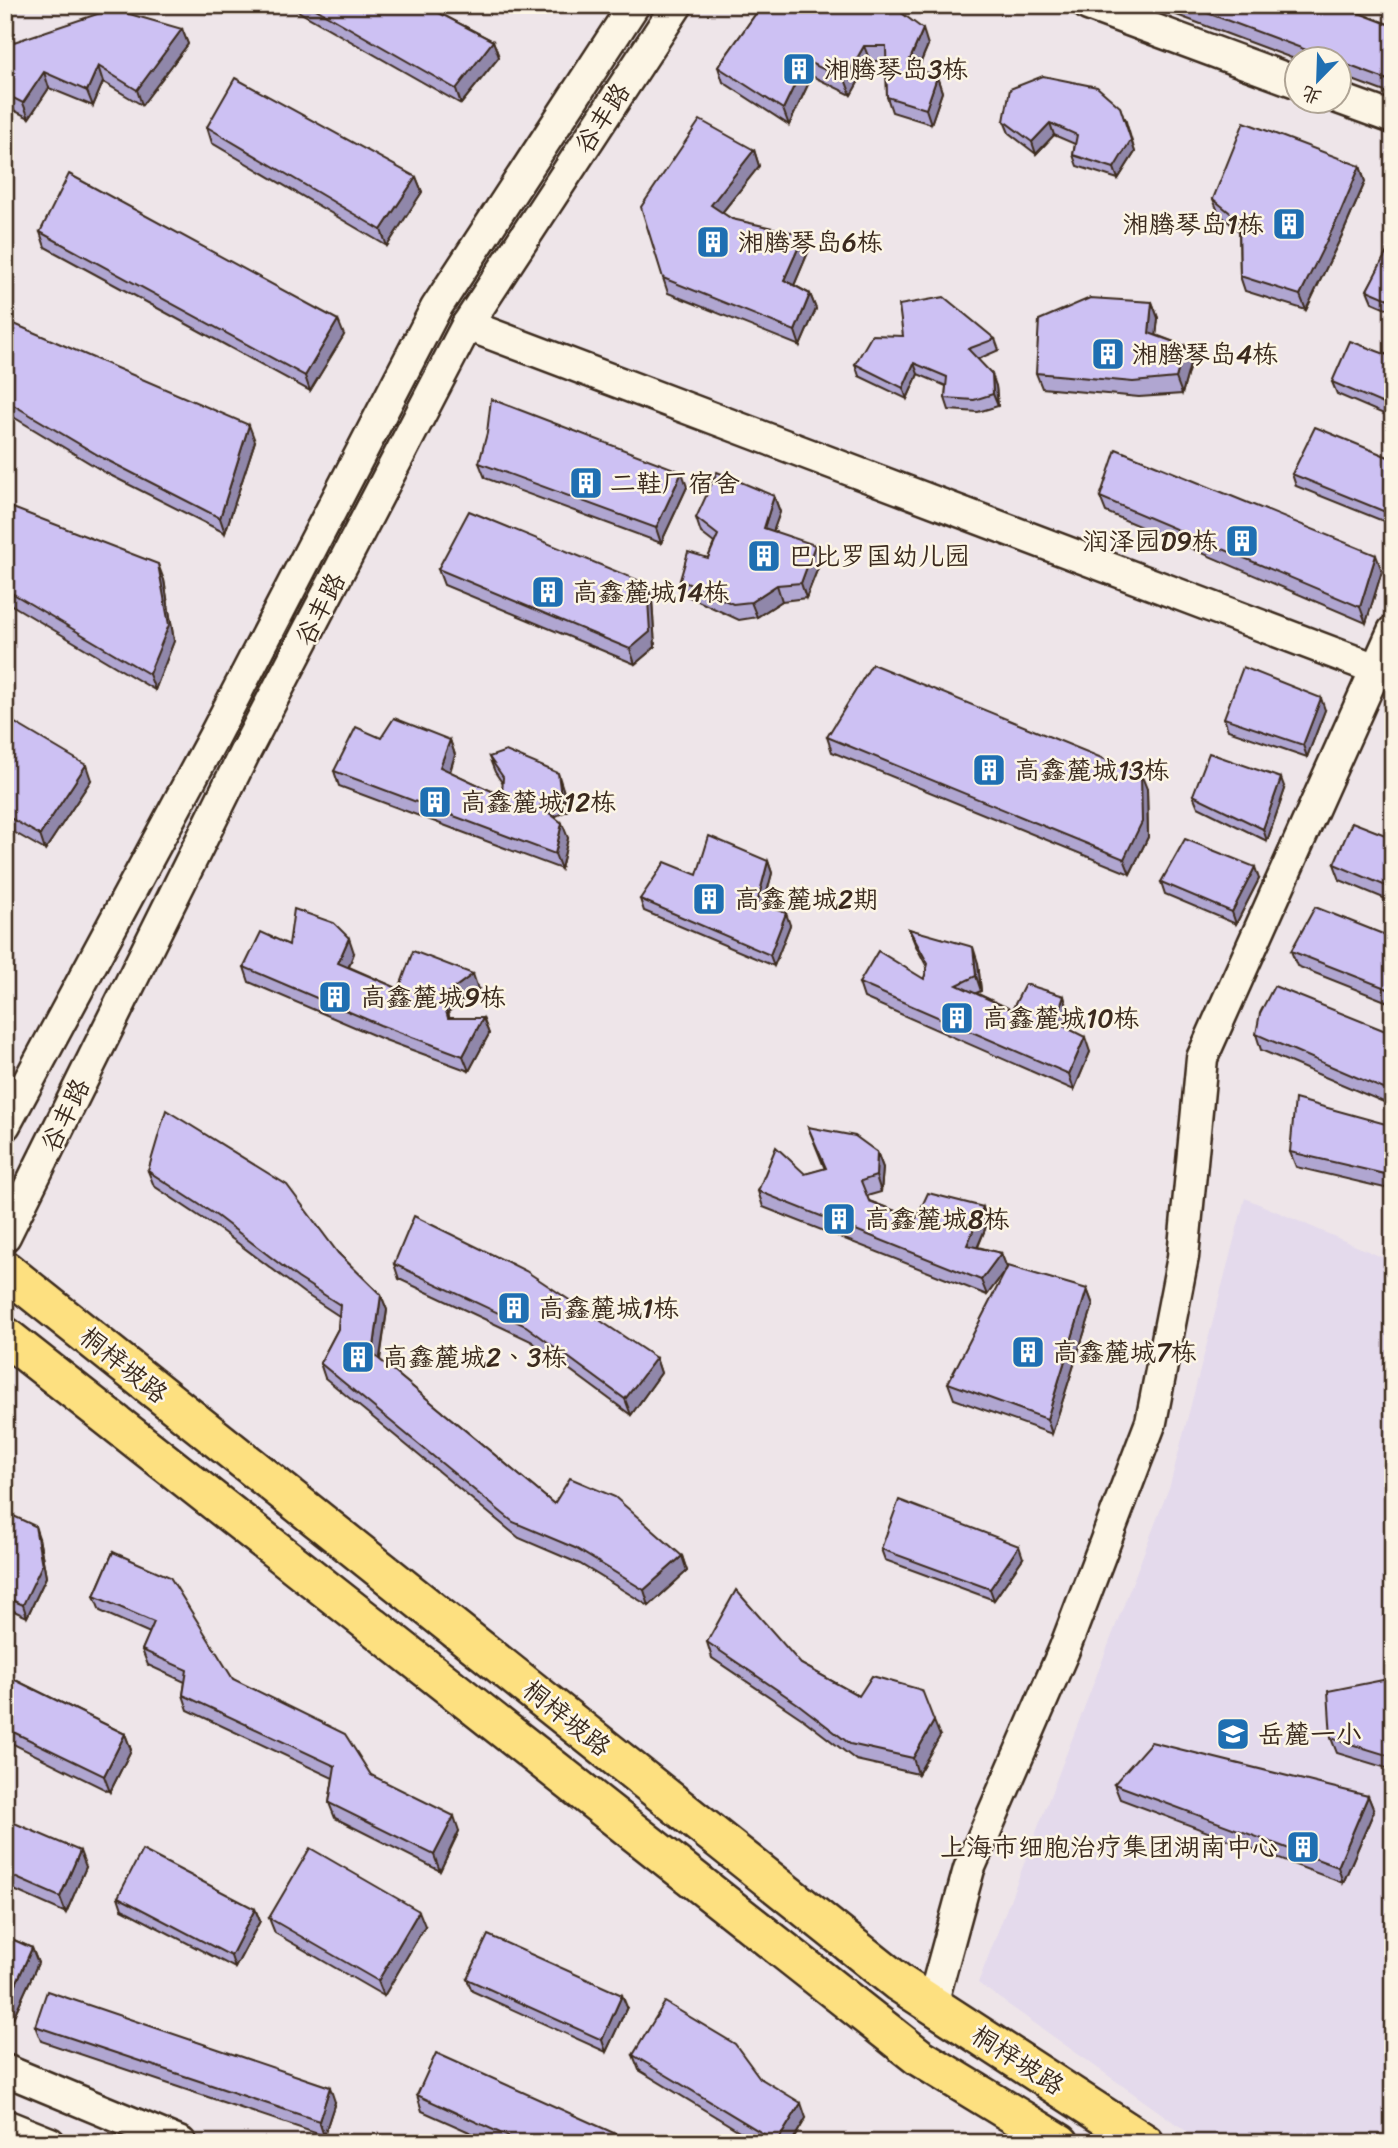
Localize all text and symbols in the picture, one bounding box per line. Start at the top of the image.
place label: 湘腾琴岛3栋 [824,46,968,92]
north arrow [1282,46,1352,116]
building icon: 湘腾琴岛3栋 [780,50,818,88]
street label: 谷丰路 [561,73,643,163]
text: 北 [1296,76,1327,114]
place label: 湘腾琴岛1栋 [1123,201,1264,247]
building icon: 湘腾琴岛1栋 [1270,205,1308,243]
place label: 湘腾琴岛6栋 [738,219,883,265]
building icon: 湘腾琴岛6栋 [694,223,732,261]
place label: 湘腾琴岛4栋 [1132,331,1278,377]
building icon: 湘腾琴岛4栋 [1089,335,1127,373]
place label: 二鞋厂宿舍 [610,460,740,506]
building icon: 二鞋厂宿舍 [567,464,605,502]
place label: 润泽园D9栋 [1082,518,1218,564]
building icon: 润泽园D9栋 [1223,522,1261,560]
place label: 巴比罗国幼儿园 [788,533,970,579]
building icon: 巴比罗国幼儿园 [745,537,783,575]
street label: 谷丰路 [282,564,358,654]
place label: 高鑫麓城14栋 [572,569,729,615]
building icon: 高鑫麓城14栋 [529,573,567,611]
place label: 高鑫麓城13栋 [1014,747,1169,793]
building icon: 高鑫麓城13栋 [970,751,1008,789]
place label: 高鑫麓城12栋 [460,779,616,825]
building icon: 高鑫麓城12栋 [416,783,454,821]
place label: 高鑫麓城2期 [734,876,879,922]
building icon: 高鑫麓城2期 [690,880,728,918]
place label: 高鑫麓城9栋 [360,974,506,1020]
building icon: 高鑫麓城9栋 [316,978,354,1016]
place label: 高鑫麓城10栋 [982,995,1140,1041]
building icon: 高鑫麓城10栋 [938,999,976,1037]
street label: 谷丰路 [27,1070,103,1160]
place label: 高鑫麓城8栋 [864,1196,1010,1242]
building icon: 高鑫麓城8栋 [820,1200,858,1238]
place label: 高鑫麓城1栋 [538,1285,679,1331]
building icon: 高鑫麓城1栋 [495,1289,533,1327]
street label: 桐梓坡路 [69,1314,179,1416]
place label: 高鑫麓城7栋 [1052,1329,1197,1375]
building icon: 高鑫麓城7栋 [1009,1333,1047,1371]
place label: 高鑫麓城2、3栋 [382,1334,567,1380]
building icon: 高鑫麓城2、3栋 [339,1338,377,1376]
street label: 桐梓坡路 [512,1667,622,1769]
place label: 岳麓一小 [1258,1711,1362,1757]
school or university icon: 岳麓一小 [1214,1715,1252,1753]
place label: 上海市细胞治疗集团湖南中心 [940,1824,1278,1870]
building icon: 上海市细胞治疗集团湖南中心 [1284,1828,1322,1866]
street label: 桐梓坡路 [962,2012,1074,2108]

